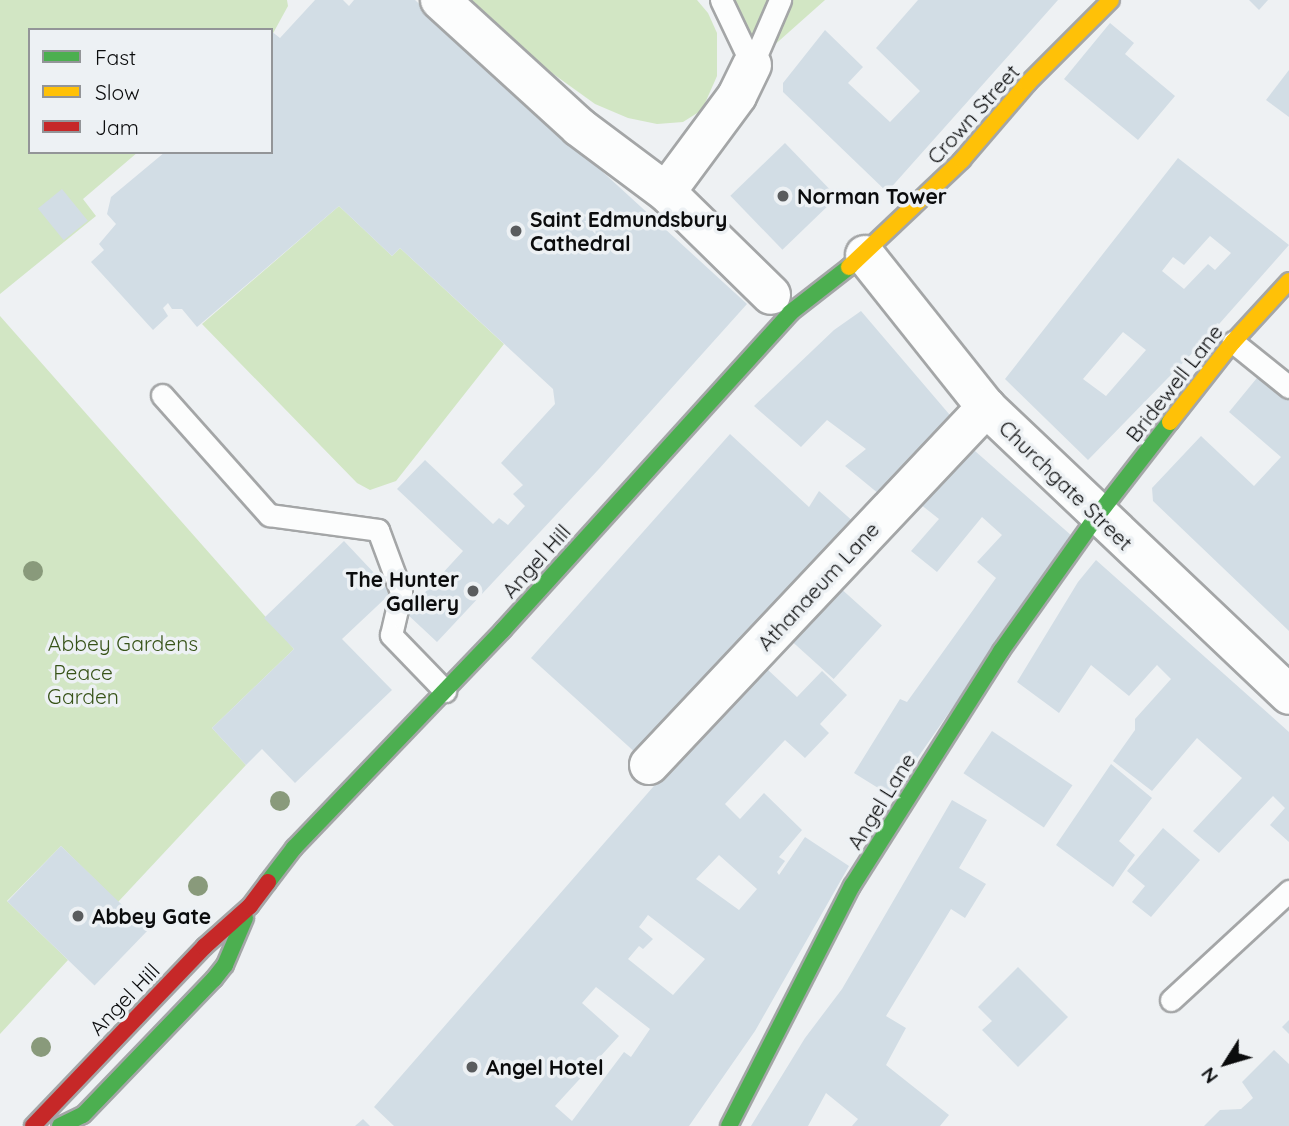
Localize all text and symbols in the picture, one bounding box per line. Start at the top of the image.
legend [28,28,273,154]
text: Fast [95,44,136,70]
street label: Crown Street [922,59,1024,169]
text: Slow [95,79,140,105]
text: Jam [95,114,139,140]
place label: Norman Tower [797,183,947,209]
marker: Norman Tower [775,188,791,204]
place label: Saint Edmundsbury Cathedral [530,206,727,256]
marker: Saint Edmundsbury Cathedral [508,223,524,239]
street label: Bridewell Lane [1120,319,1228,447]
street label: Churchgate Street [994,415,1138,555]
street label: Athanaeum Lane [752,516,884,656]
street label: Angel Hill [496,519,576,603]
place label: The Hunter Gallery [345,566,459,616]
marker: The Hunter Gallery [465,583,481,599]
park label: Abbey Gardens [48,630,198,656]
park label: Peace Garden [47,659,119,709]
street label: Angel Lane [842,748,920,854]
place label: Abbey Gate [92,903,211,929]
marker: Abbey Gate [70,908,86,924]
street label: Angel Hill [84,958,164,1040]
north arrow [1191,1028,1261,1098]
place label: Angel Hotel [486,1054,604,1080]
marker: Angel Hotel [464,1059,480,1075]
text: N [1195,1063,1223,1088]

